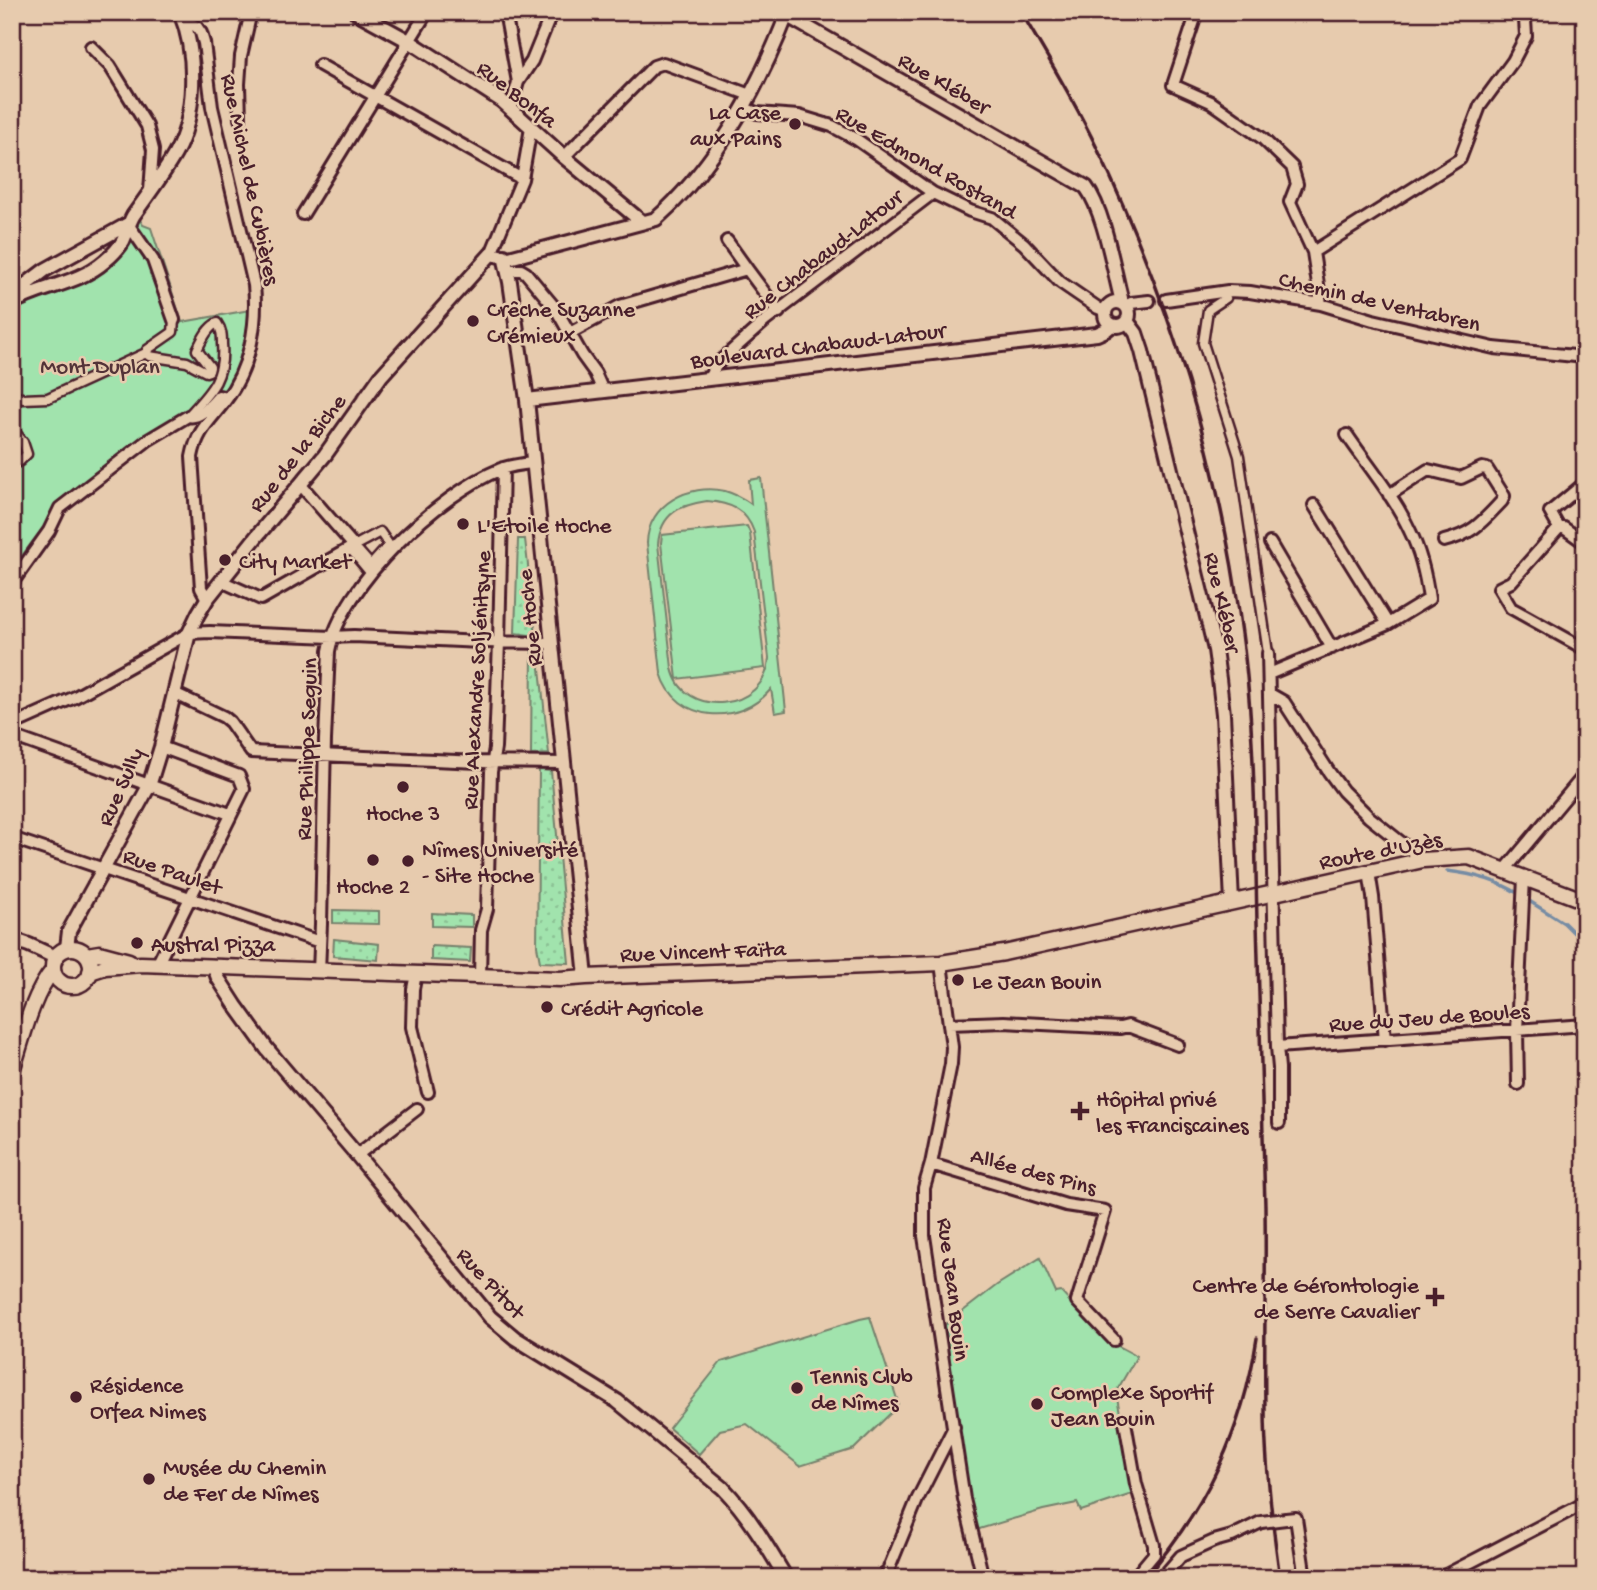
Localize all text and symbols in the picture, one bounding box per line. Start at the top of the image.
street label: Rue Kléber [892,48,996,123]
street label: Rue Bonfa [470,56,562,136]
street label: Rue Michel de Cubières [213,72,284,288]
place label: La Case aux Pains [690,101,782,154]
street label: Rue Edmond Rostand [830,101,1022,228]
marker: La Case aux Pains [787,116,803,132]
street label: Rue Chabaud-Latour [739,184,911,327]
street label: Chemin de Ventabren [1276,267,1483,340]
place label: Crêche Suzanne Crémieux [487,298,636,351]
marker: Crêche Suzanne Crémieux [465,313,481,329]
street label: Boulevard Chabaud-Latour [688,318,949,377]
park label: Mont Duplan [40,355,160,382]
street label: Rue de la Biche [244,389,354,519]
place label: L'Etoile Hoche [477,514,613,541]
marker: L'Etoile Hoche [455,516,471,532]
street label: Rue Alexandre Soljénitsyne [458,549,499,810]
place label: City Market [239,550,353,577]
street label: Rue Kléber [1196,550,1246,657]
marker: City Market [217,552,233,568]
street label: Rue Hoche [513,567,550,667]
street label: Rue Philippe Seguin [292,657,325,841]
street label: Rue Sully [93,744,151,831]
marker: Hoche 3 [395,779,411,795]
place label: Hoche 3 [366,802,440,829]
street label: Route d'Uzès [1317,827,1445,878]
place label: Nîmes Université - Site Hoche [422,838,579,891]
street label: Rue Paulet [119,844,226,903]
marker: Hoche 2 [365,852,381,868]
marker: Nîmes Université - Site Hoche [400,853,416,869]
place label: Hoche 2 [336,875,410,902]
place label: Austral Pizza [151,933,277,960]
marker: Austral Pizza [129,935,145,951]
street label: Rue Vincent Faïta [620,937,788,970]
place label: Le Jean Bouin [972,970,1101,997]
marker: Le Jean Bouin [950,972,966,988]
place label: Crédit Agricole [561,997,704,1024]
marker: Crédit Agricole [539,999,555,1015]
street label: Rue du Jeu de Boules [1328,999,1531,1040]
place label: Hôpital privé les Franciscaines [1096,1088,1249,1141]
marker: Hôpital privé les Franciscaines [1070,1101,1090,1121]
street label: Allée des Pins [967,1144,1100,1203]
street label: Rue Jean Bouin [929,1216,974,1362]
street label: Rue Pitot [449,1243,531,1327]
place label: Centre de Gérontologie de Serre Cavalier [1192,1274,1421,1327]
marker: Centre de Gérontologie de Serre Cavalier [1425,1287,1445,1307]
place label: Tennis Club de Nîmes [809,1365,913,1418]
place label: Résidence Orfea Nimes [90,1374,206,1427]
marker: Tennis Club de Nîmes [789,1380,805,1396]
place label: Complexe Sportif Jean Bouin [1051,1381,1215,1434]
marker: Résidence Orfea Nimes [68,1389,84,1405]
marker: Complexe Sportif Jean Bouin [1029,1396,1045,1412]
place label: Musée du Chemin de Fer de Nîmes [163,1456,326,1509]
marker: Musée du Chemin de Fer de Nîmes [141,1471,157,1487]

